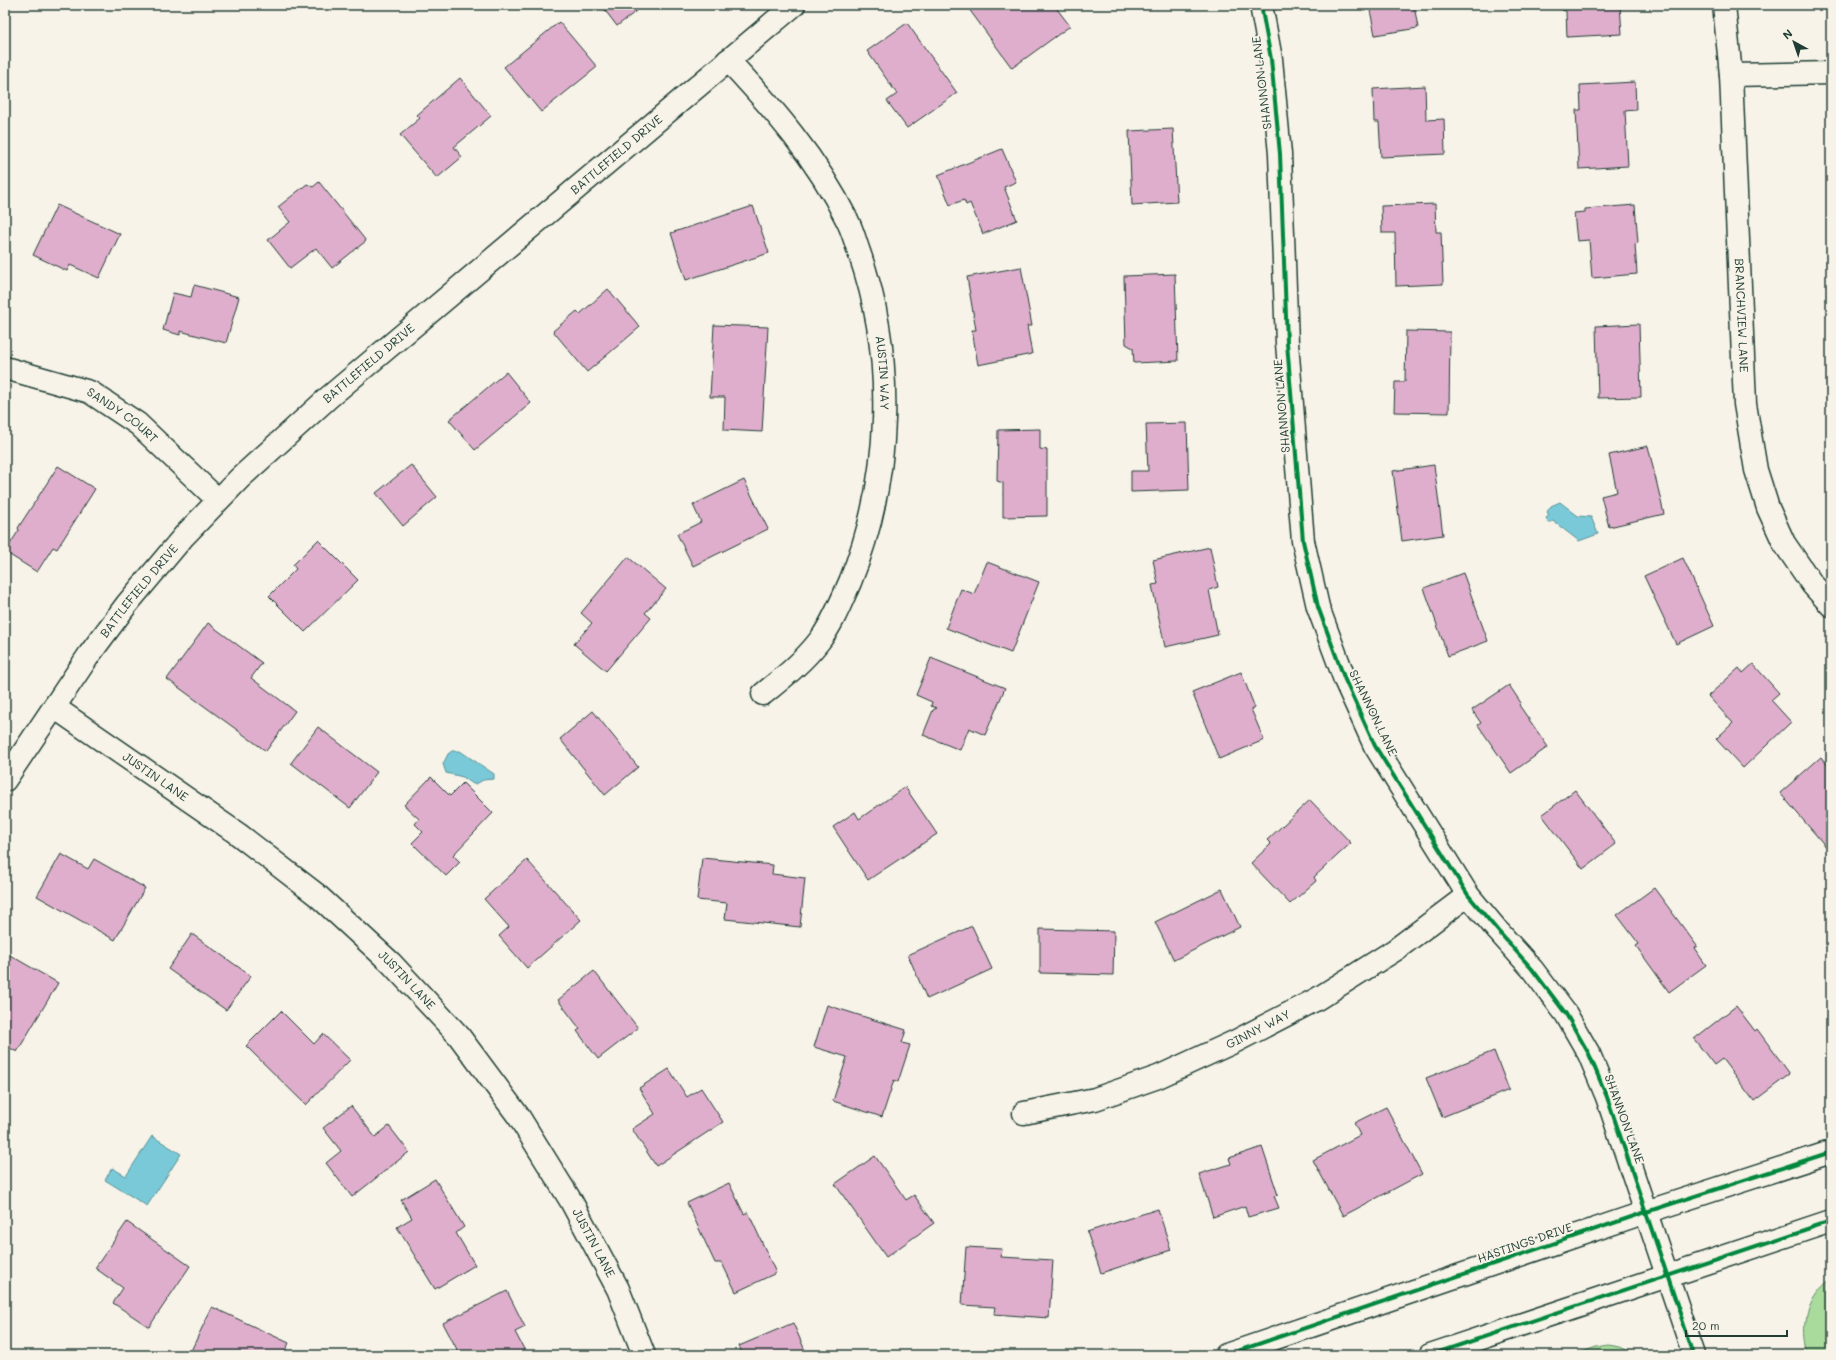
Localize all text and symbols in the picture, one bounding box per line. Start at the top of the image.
north arrow [1774,22,1814,62]
text: N [1779,26,1795,42]
street label: SHANNON LANE [1247,35,1275,131]
street label: BATTLEFIELD DRIVE [567,110,665,197]
street label: BRANCHVIEW LANE [1732,258,1753,373]
street label: BATTLEFIELD DRIVE [319,319,418,406]
street label: AUSTIN WAY [873,335,893,410]
street label: SHANNON LANE [1269,359,1293,454]
street label: SANDY COURT [84,383,162,446]
street label: BATTLEFIELD DRIVE [96,540,181,640]
street label: SHANNON LANE [1346,667,1402,758]
street label: JUSTIN LANE [120,748,192,804]
street label: JUSTIN LANE [375,946,439,1013]
street label: GINNY WAY [1223,1005,1293,1052]
street label: SHANNON LANE [1601,1072,1649,1166]
street label: JUSTIN LANE [569,1205,619,1280]
street label: HASTINGS DRIVE [1475,1218,1575,1266]
scale bar [1686,1312,1787,1338]
text: 20 m [1692,1317,1720,1333]

